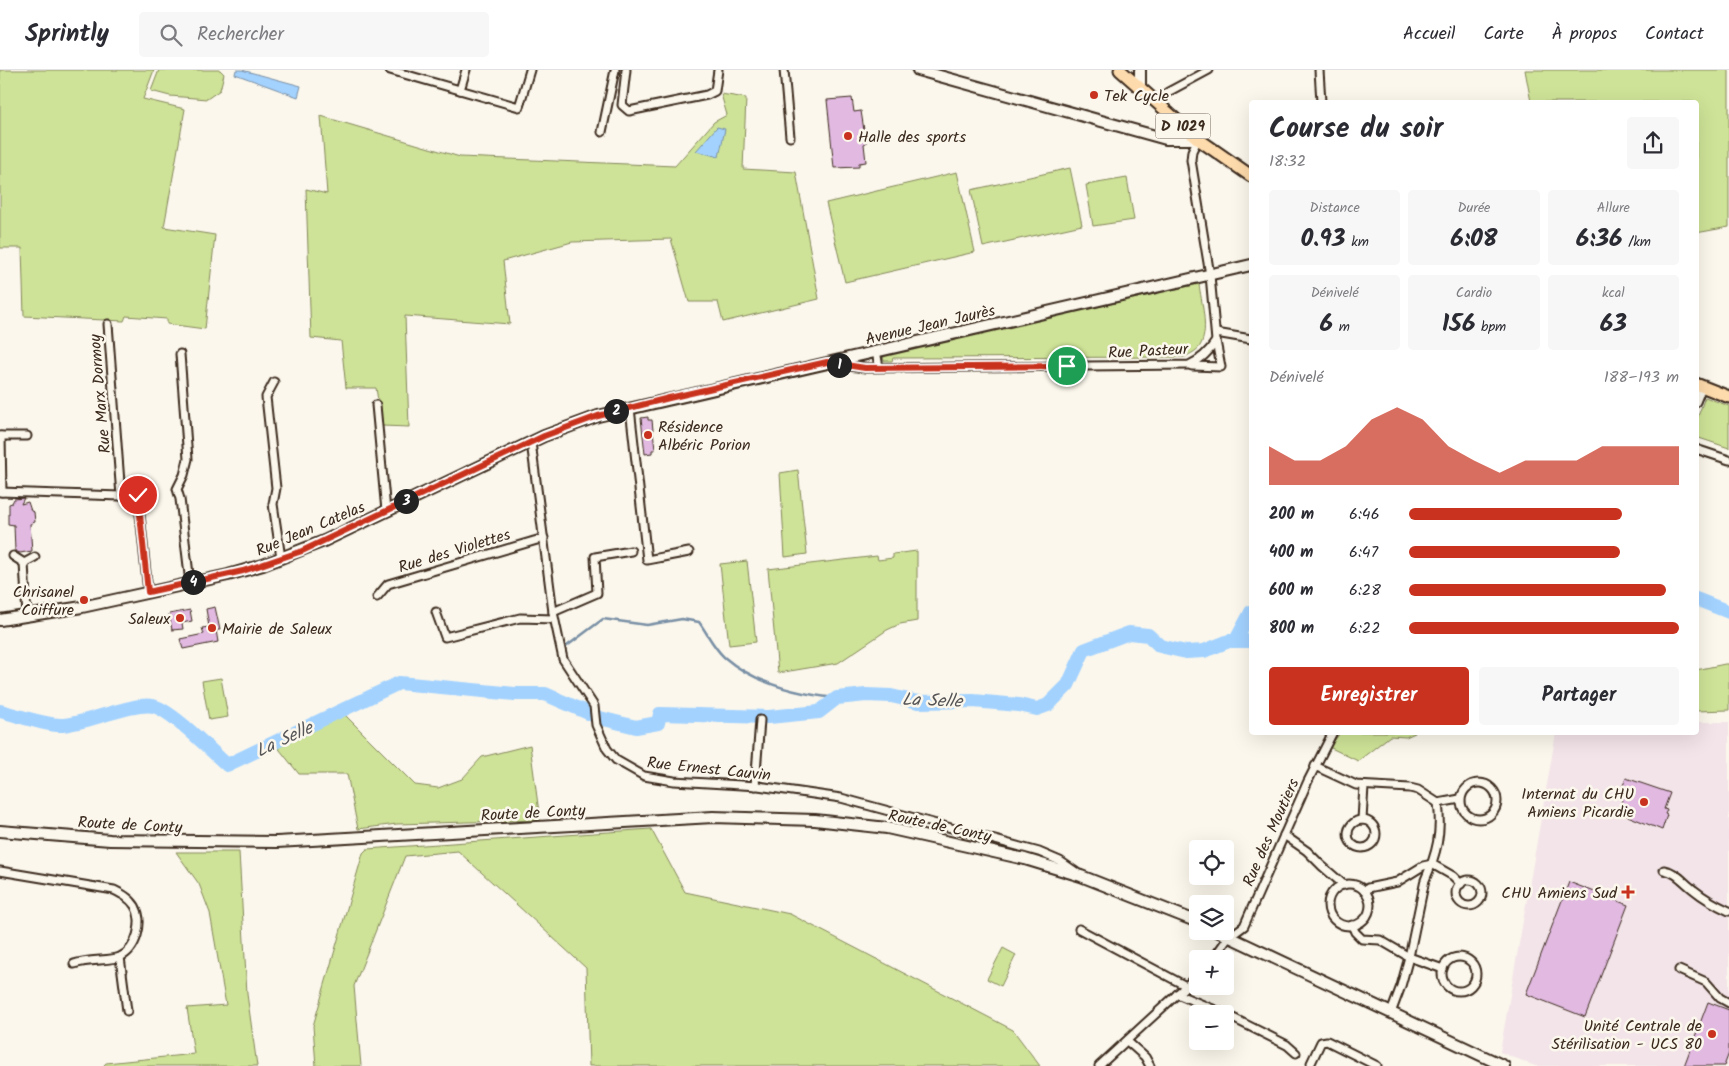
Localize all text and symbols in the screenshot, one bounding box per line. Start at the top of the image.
search box [139,12,489,57]
text: Sprintly [25,15,109,54]
text: Rechercher [197,20,284,50]
text: Accueil [1403,20,1456,49]
text: Carte [1484,20,1524,49]
text: À propos [1552,20,1617,49]
text: Contact [1645,20,1704,49]
icon: search [157,21,185,49]
place label: Tek Cycle [1104,84,1169,109]
marker: Tek Cycle [1088,89,1100,101]
text: Course du soir [1269,107,1443,152]
road number: D 1029 [1156,114,1210,138]
button: share [1627,117,1679,169]
place label: Halle des sports [858,125,966,150]
marker: Halle des sports [842,130,854,142]
text: 18:32 [1269,149,1306,174]
text: Distance [1310,197,1360,219]
text: Durée [1458,197,1490,219]
text: Allure [1597,197,1630,219]
text: 0.93 [1300,219,1346,259]
text: 6:08 [1450,219,1498,259]
text: 6:36 [1576,219,1623,259]
text: km [1346,231,1369,253]
text: /km [1623,231,1651,253]
text: Dénivelé [1311,282,1359,304]
text: Cardio [1456,282,1492,304]
text: kcal [1602,282,1625,304]
street label: Avenue Jean Jaurès [863,298,998,353]
text: 6 [1320,304,1333,344]
text: 156 [1442,304,1475,344]
text: 63 [1600,304,1627,344]
text: m [1333,316,1350,338]
text: bpm [1475,316,1506,338]
street label: Rue Marx Dormoy [83,333,118,455]
street label: Rue Pasteur [1107,337,1190,366]
pin [1046,345,1088,387]
pin: 1 [826,352,852,378]
icon: arrive [1053,352,1081,380]
text: 1 [837,354,842,376]
text: Dénivelé [1269,365,1324,390]
text: 188–193 m [1604,365,1679,390]
pin: 2 [604,398,628,424]
text: 2 [612,400,621,422]
place label: Résidence Albéric Porion [658,415,751,458]
marker: Résidence Albéric Porion [642,429,654,441]
pin [117,474,159,516]
icon: check [124,481,152,509]
pin: 3 [394,488,418,514]
text: 3 [403,490,410,512]
street label: Rue Jean Catelas [252,495,369,564]
text: 200 m [1269,502,1314,527]
text: 6:46 [1349,502,1380,527]
street label: Rue des Violettes [395,522,514,580]
text: 400 m [1269,540,1313,565]
text: 6:47 [1349,540,1378,565]
pin: 4 [180,570,206,594]
text: 4 [190,571,197,593]
text: 600 m [1269,578,1313,603]
text: 6:28 [1349,578,1381,603]
place label: Chrisanel Coiffure [13,580,74,623]
marker: Chrisanel Coiffure [78,594,90,606]
place label: Saleux [128,607,171,632]
marker: Saleux [174,612,186,624]
text: 800 m [1269,616,1314,641]
text: 6:22 [1349,616,1380,641]
place label: Mairie de Saleux [222,617,333,642]
marker: Mairie de Saleux [206,622,218,634]
button: Enregistrer [1269,667,1469,725]
button: Partager [1479,667,1679,725]
water label: La Selle [901,686,964,717]
water label: La Selle [251,714,320,766]
street label: Rue Ernest Cauvin [646,751,772,788]
street label: Rue des Moutiers [1236,774,1306,891]
place label: Internat du CHU Amiens Picardie [1521,782,1634,825]
marker: Internat du CHU Amiens Picardie [1638,796,1650,808]
street label: Route de Conty [480,798,587,829]
street label: Route de Conty [886,803,994,850]
street label: Route de Conty [77,810,183,841]
map controls [1189,840,1234,1050]
button: locate [1189,840,1234,885]
place label: CHU Amiens Sud [1501,881,1618,906]
marker: CHU Amiens Sud [1621,885,1635,899]
button: layers [1189,895,1234,940]
button: + [1189,950,1234,995]
button: − [1189,1005,1234,1050]
place label: Unité Centrale de Stérilisation - UCS 80 [1552,1014,1702,1057]
marker: Unité Centrale de Stérilisation - UCS 80 [1706,1028,1718,1040]

